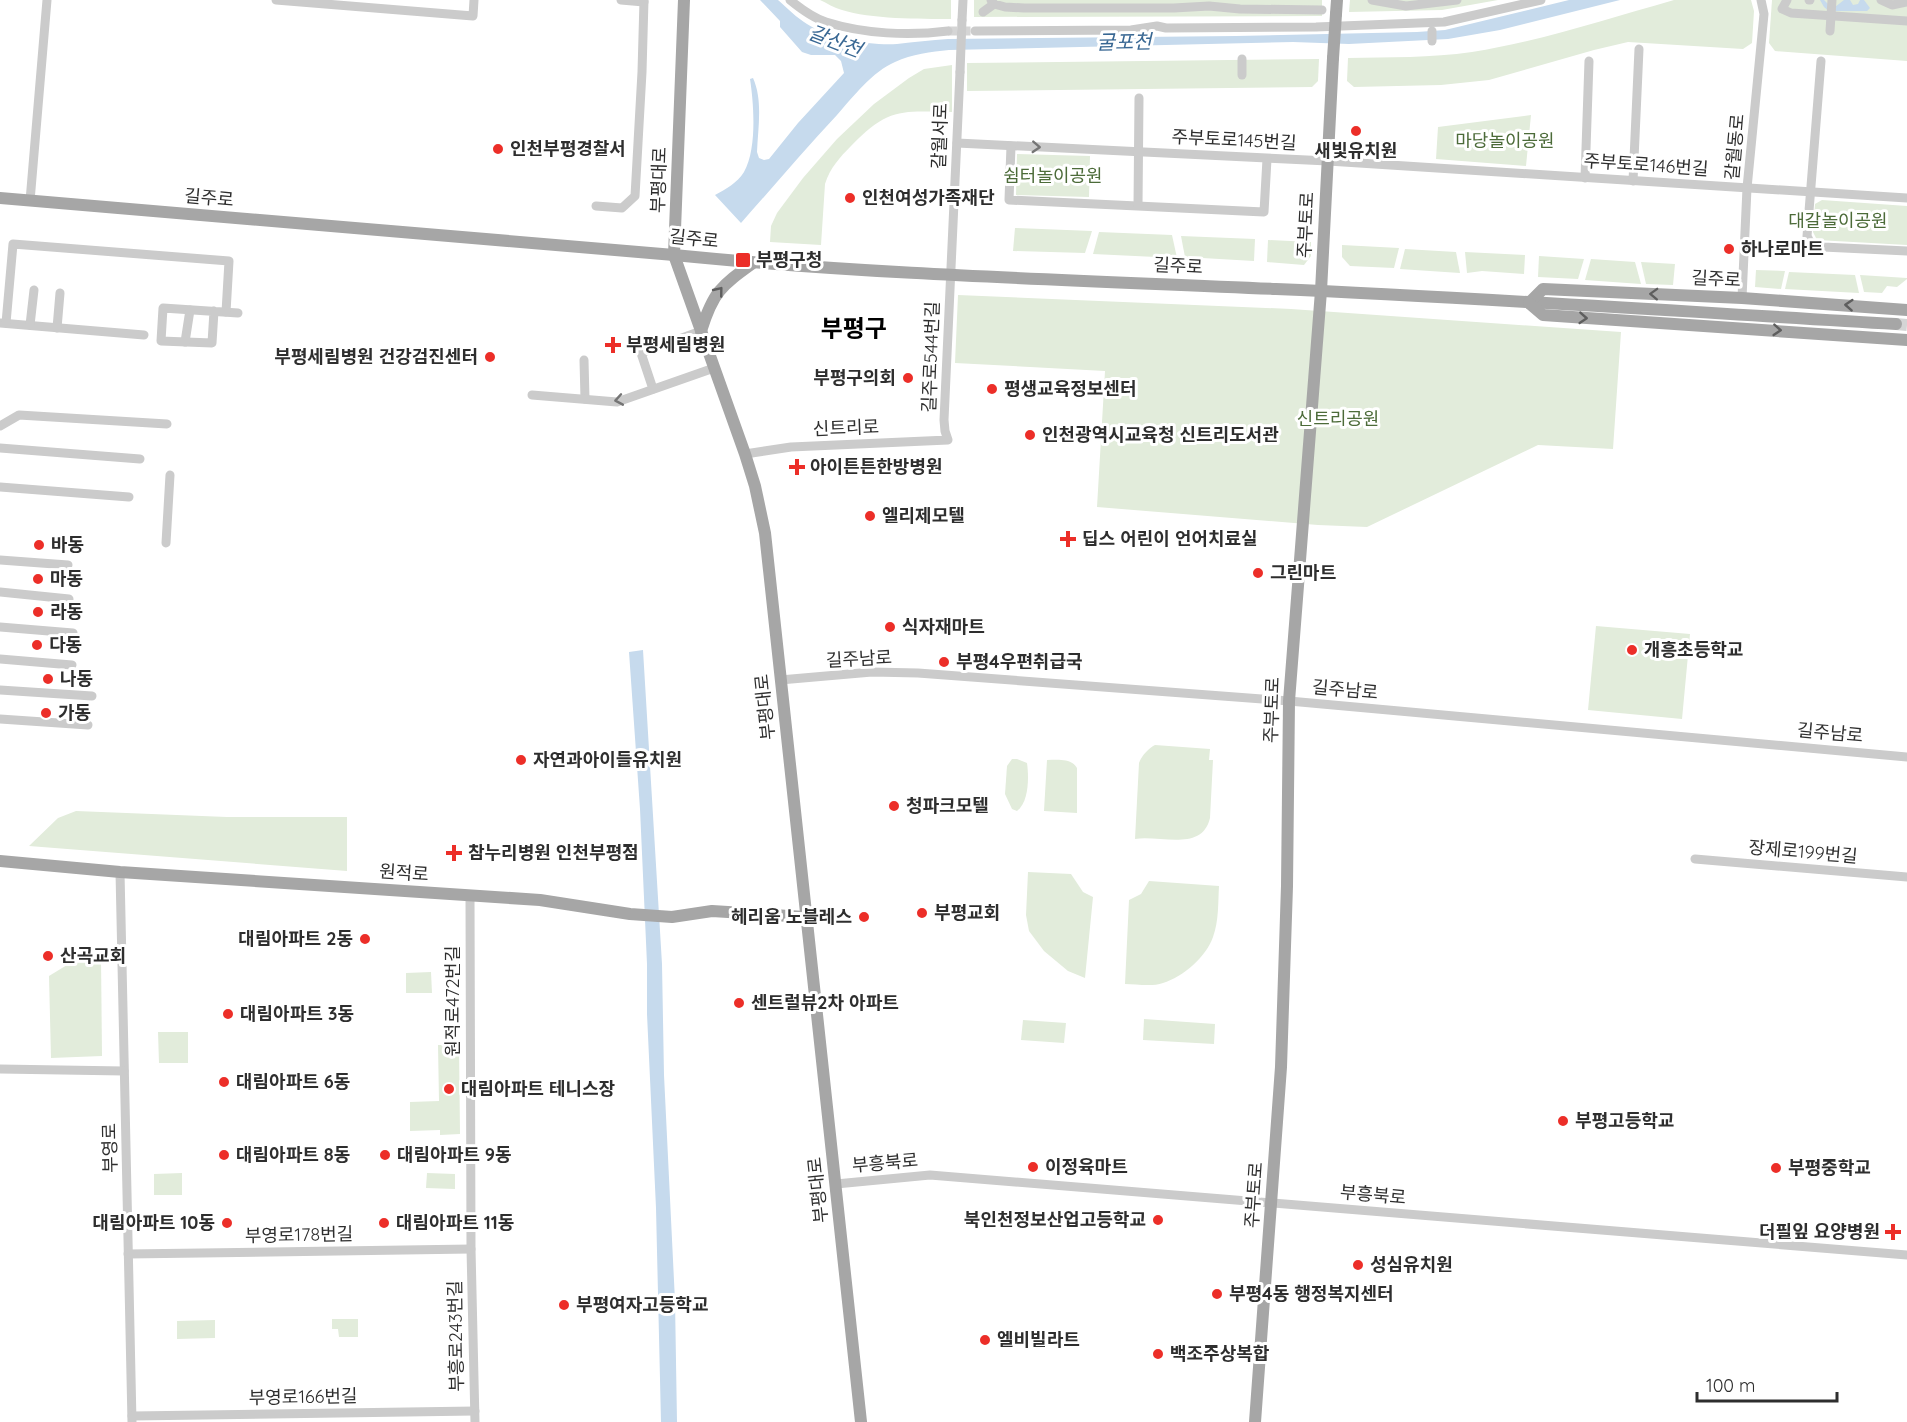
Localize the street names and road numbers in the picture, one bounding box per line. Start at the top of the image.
street label: 갈월서로 [927,102,952,169]
street label: 갈월동로 [1720,113,1749,181]
street label: 주부토로145번길 [1171,125,1297,154]
street label: 부평대로 [646,146,671,213]
street label: 주부토로146번길 [1583,149,1709,180]
street label: 길주로 [183,184,235,211]
street label: 주부토로 [1292,191,1319,259]
street label: 길주로 [668,224,720,253]
street label: 길주로 [1153,253,1203,278]
street label: 길주로 [1691,266,1741,291]
street label: 길주로544번길 [917,301,944,413]
street label: 신트리로 [812,415,879,440]
street label: 길주남로 [825,645,893,672]
street label: 부평대로 [750,673,779,741]
street label: 길주남로 [1311,675,1379,704]
street label: 주부토로 [1259,676,1284,743]
street label: 길주남로 [1796,718,1864,747]
street label: 장제로199번길 [1747,835,1859,868]
street label: 원적로 [378,859,430,886]
street label: 원적로472번길 [441,946,464,1056]
street label: 부영로 [98,1123,121,1173]
street label: 부흥북로 [851,1148,919,1177]
street label: 부평대로 [803,1156,832,1224]
street label: 주부토로 [1240,1161,1267,1229]
street label: 부흥북로 [1339,1180,1407,1209]
street label: 부영로178번길 [245,1222,353,1247]
street label: 부흥로243번길 [443,1280,468,1392]
street label: 부영로166번길 [248,1384,358,1409]

